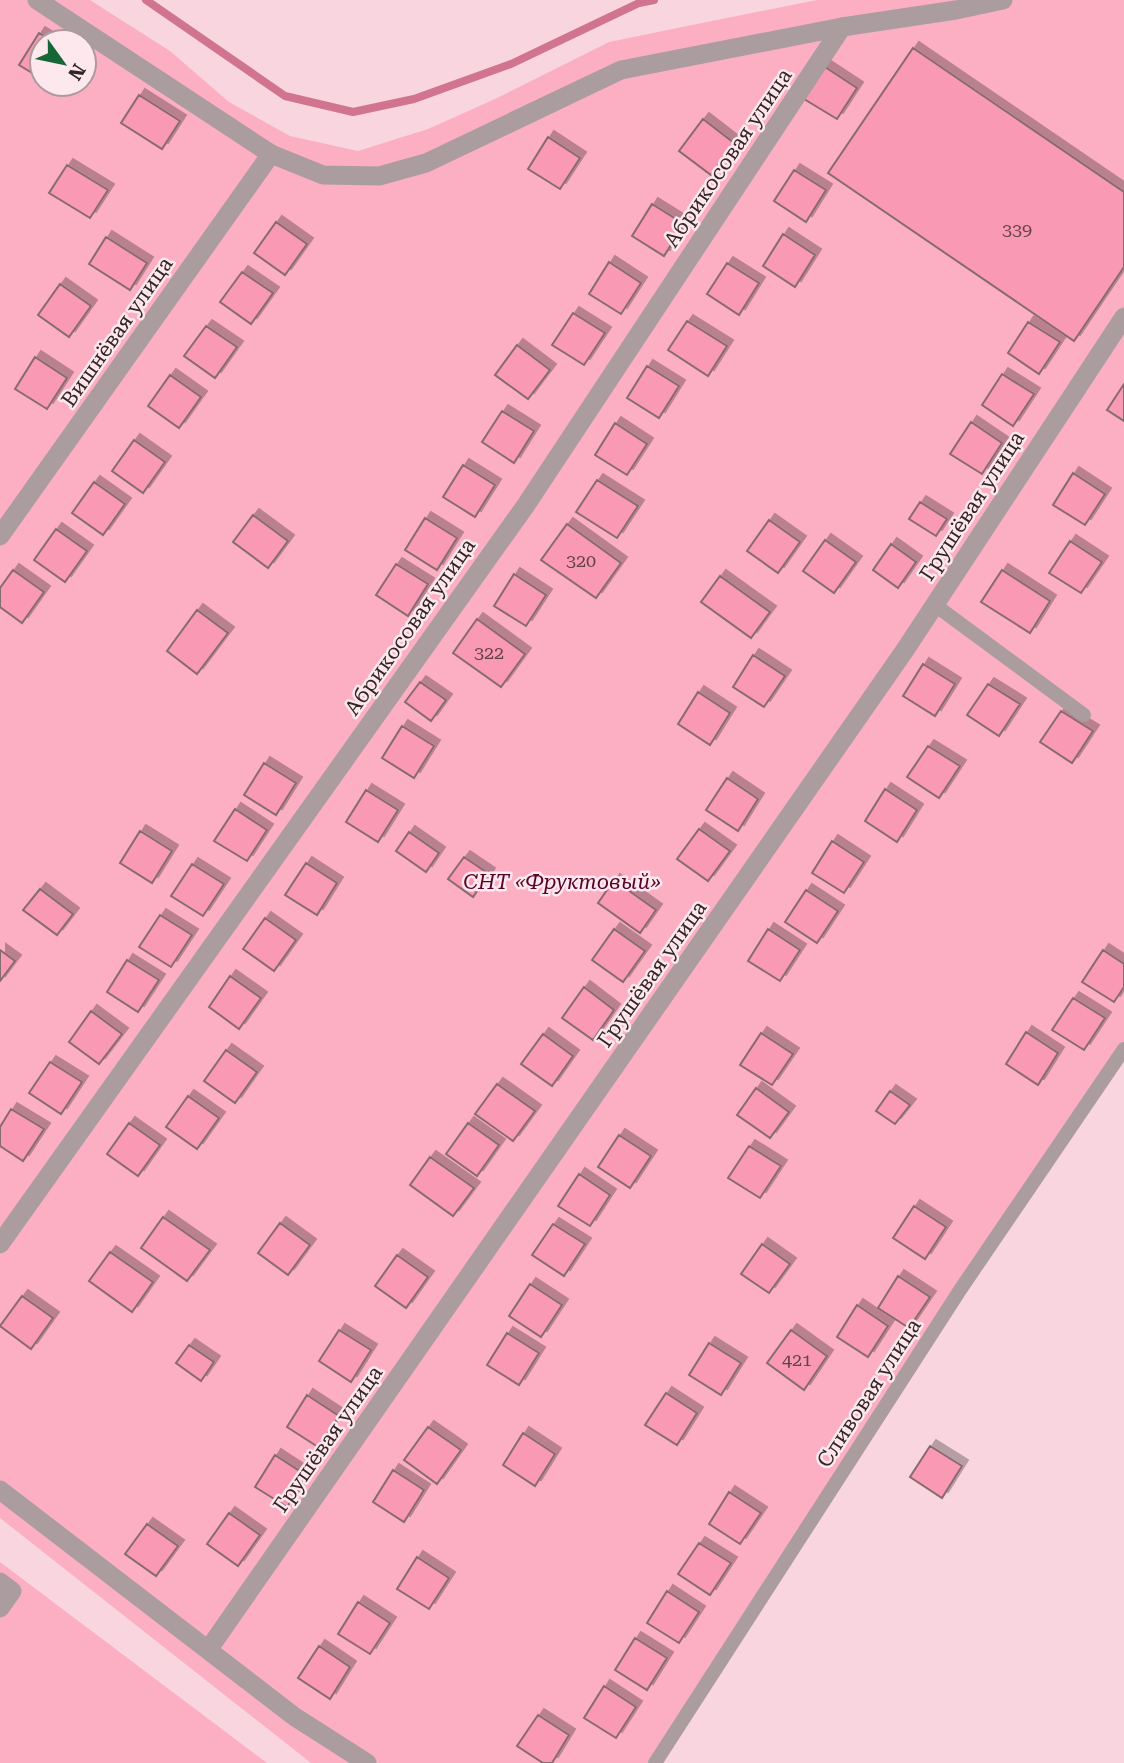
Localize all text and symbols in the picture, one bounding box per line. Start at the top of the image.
north arrow [28,28,98,98]
text: N [63,60,90,85]
street label: Абрикосовая улица [659,64,797,252]
house number: 339 [1002,219,1032,240]
street label: Вишнёвая улица [56,252,178,411]
street label: Грушёвая улица [915,426,1030,585]
street label: Абрикосовая улица [340,534,480,720]
house number: 320 [566,550,596,571]
house number: 322 [474,642,504,663]
park label: СНТ «Фруктовый» [463,870,661,894]
street label: Грушёвая улица [593,896,712,1052]
street label: Сливовая улица [812,1314,926,1472]
house number: 421 [782,1349,812,1370]
street label: Грушёвая улица [269,1361,388,1517]

